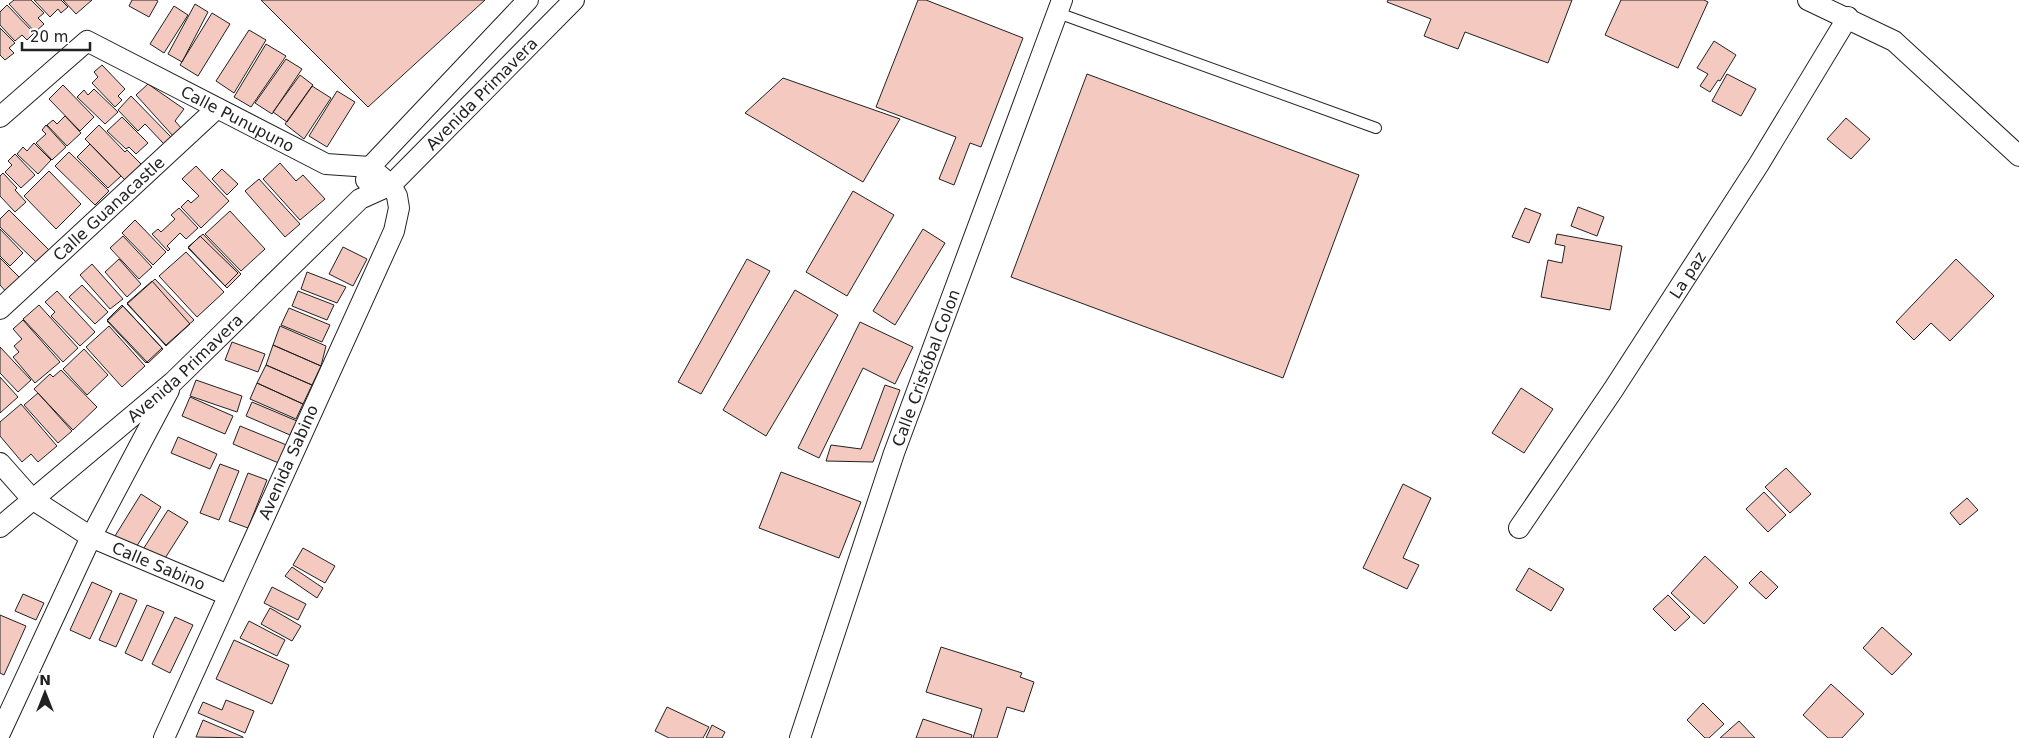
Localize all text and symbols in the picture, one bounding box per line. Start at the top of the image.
scale bar [22,20,90,52]
text: 20 m [30,28,68,46]
street label: Avenida Primavera [422,34,541,154]
street label: Calle Punupuno [178,82,297,156]
street label: Calle Guanacastle [49,153,168,265]
street label: La paz [1666,248,1710,302]
street label: Calle Cristóbal Colon [888,287,964,449]
street label: Avenida Primavera [124,310,247,426]
street label: Avenida Sabino [255,402,322,522]
street label: Calle Sabino [109,538,208,594]
north arrow [20,668,70,718]
text: N [39,672,51,688]

